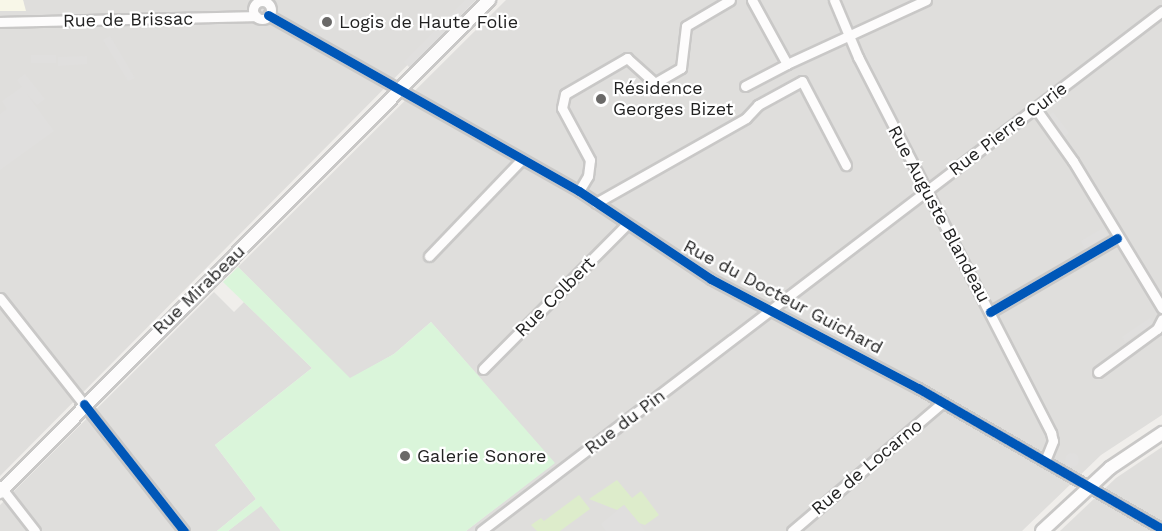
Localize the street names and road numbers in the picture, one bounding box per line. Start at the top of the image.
street label: Rue de Brissac [63,8,193,32]
street label: Rue Pierre Curie [945,78,1071,180]
street label: Rue Auguste Blandeau [883,122,995,306]
street label: Rue du Docteur Guichard [679,235,887,359]
street label: Rue Mirabeau [148,241,250,339]
street label: Rue Colbert [511,253,599,341]
street label: Rue du Pin [581,385,669,459]
street label: Rue de Locarno [807,414,927,520]

